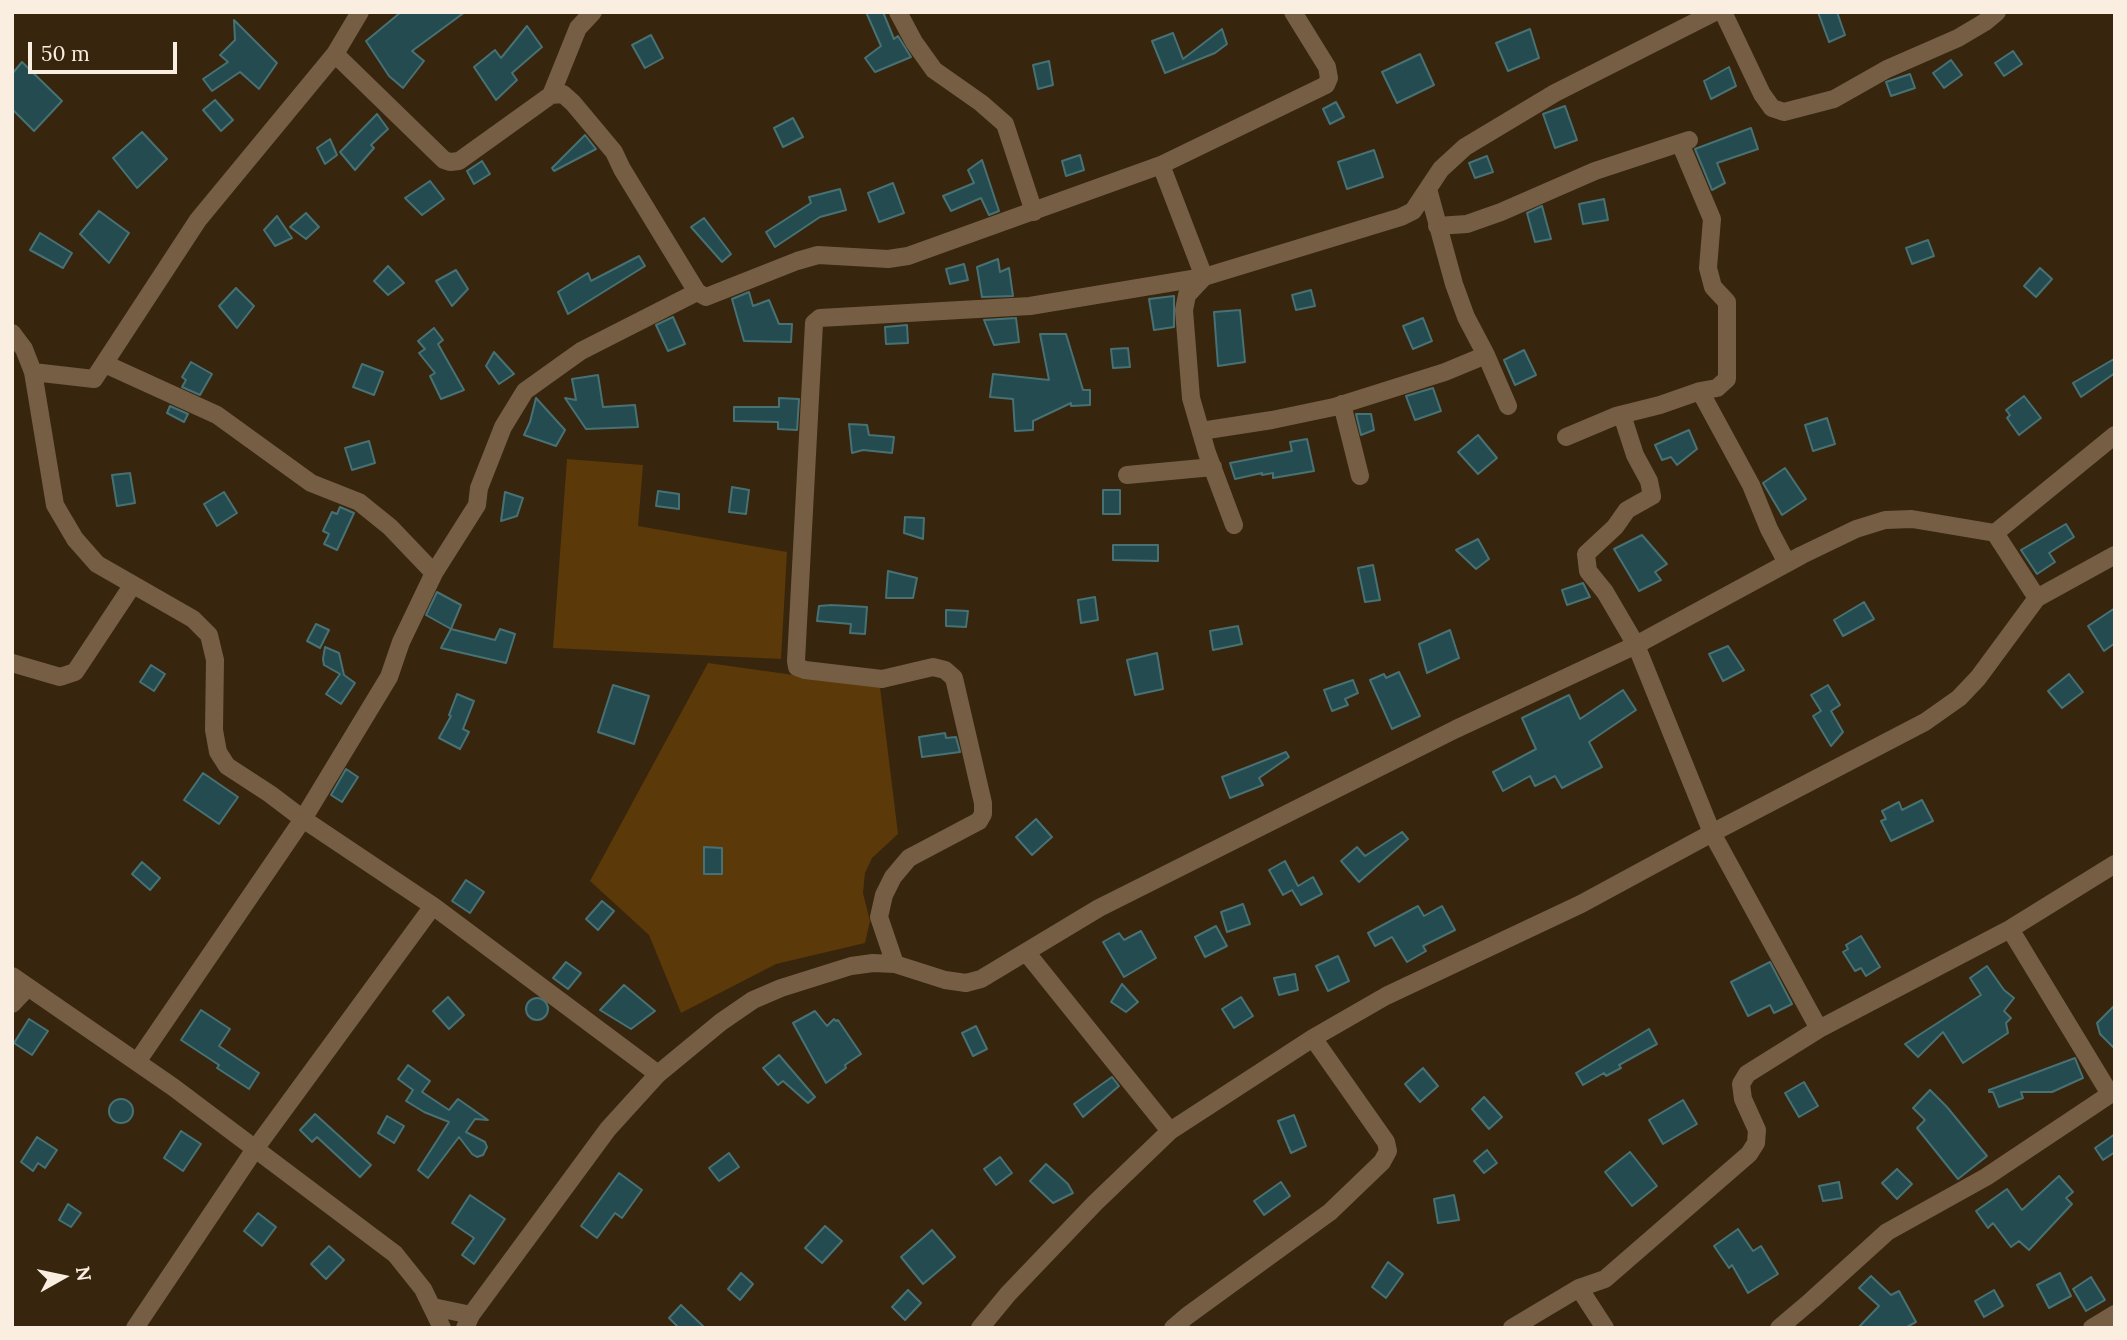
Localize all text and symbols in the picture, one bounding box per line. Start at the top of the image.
scale bar [32,28,180,72]
text: 50 m [41,40,90,67]
north arrow [28,1242,98,1312]
text: N [71,1265,97,1283]

